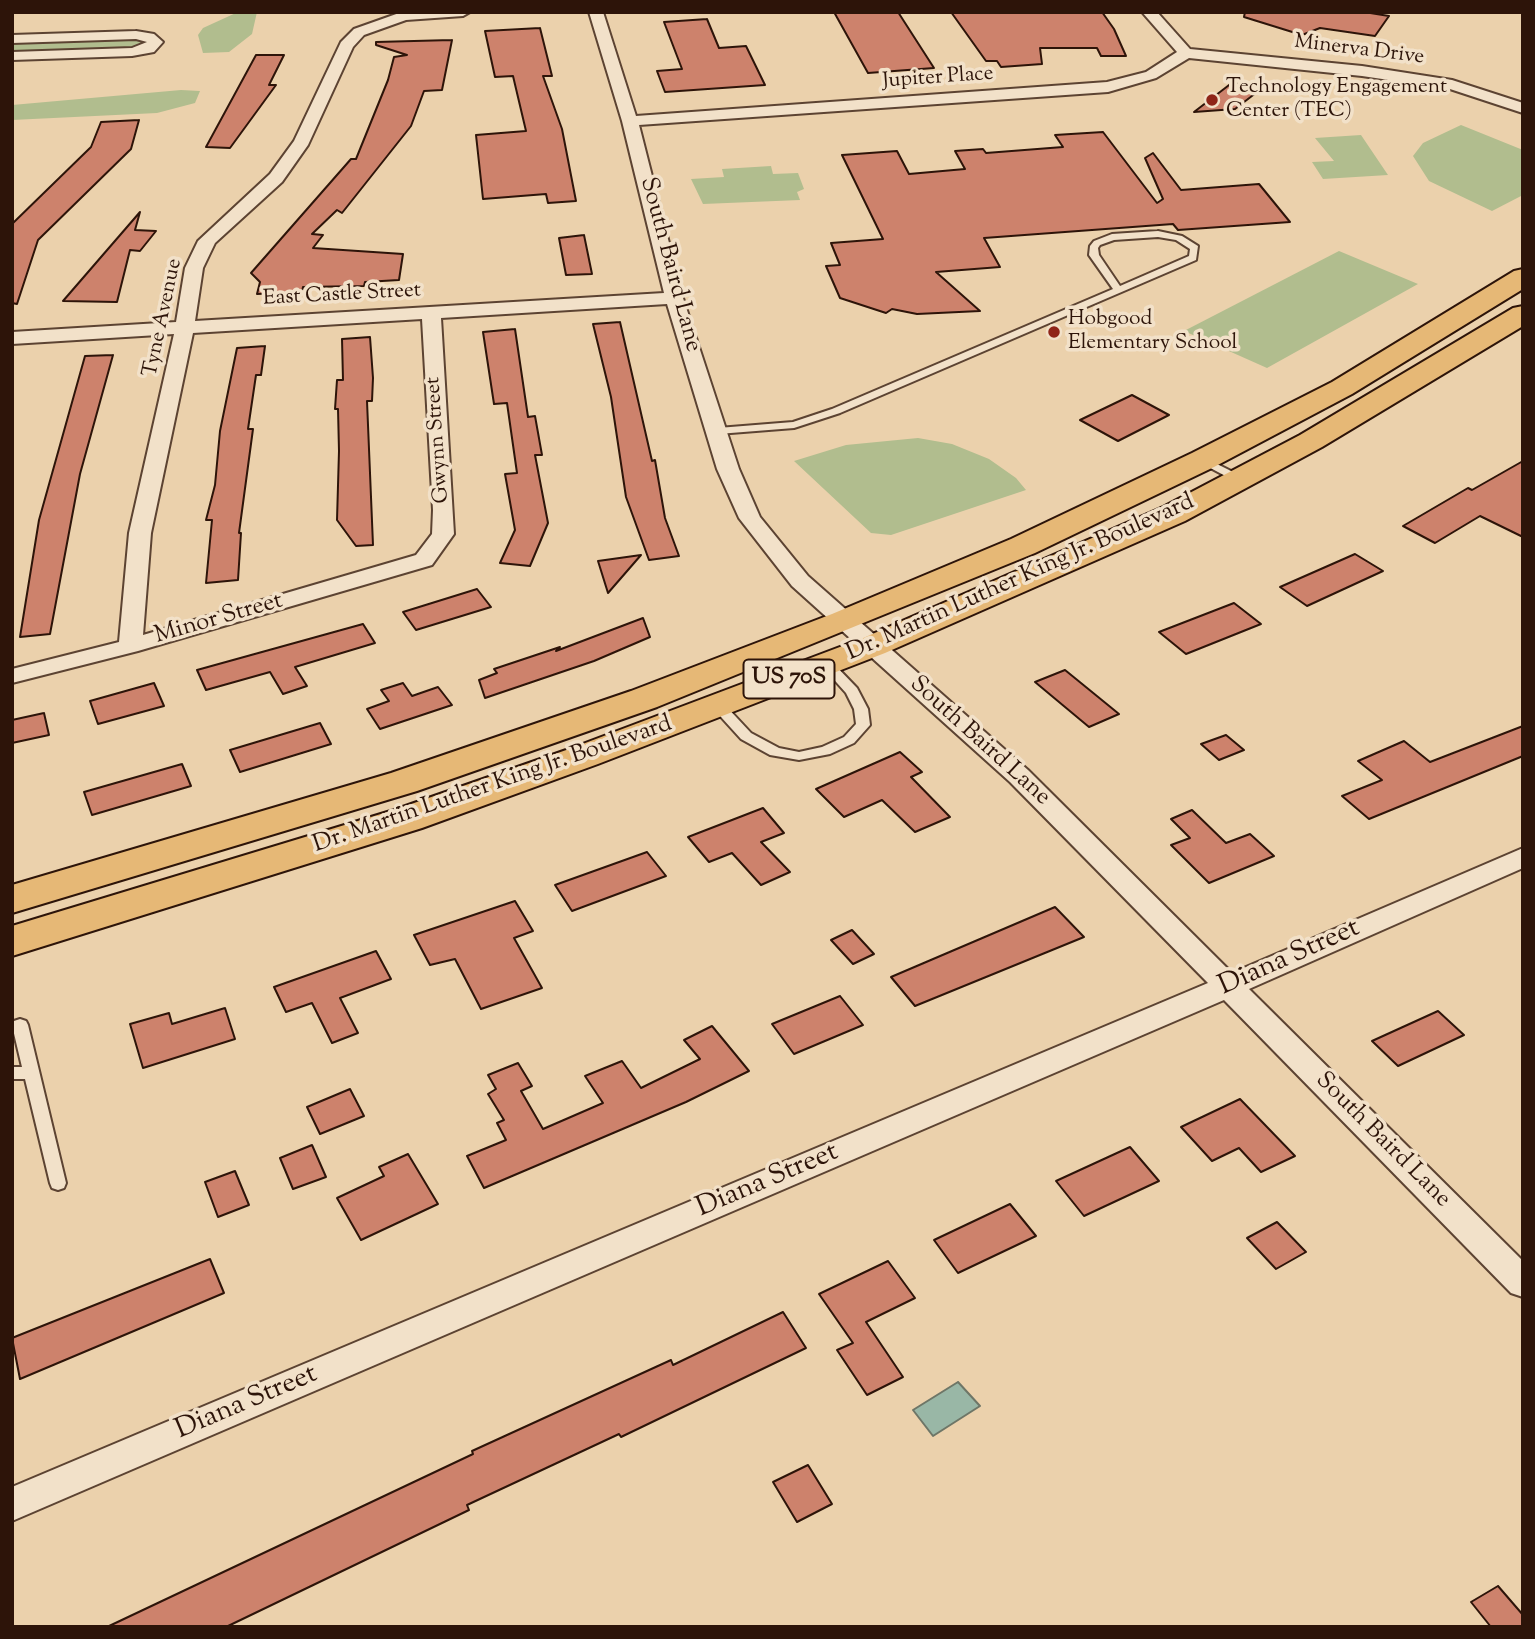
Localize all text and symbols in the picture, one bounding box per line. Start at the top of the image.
street label: Minerva Drive [1293,31,1425,71]
street label: Jupiter Place [882,63,994,95]
place label: Technology Engagement Center (TEC) [1226,75,1447,125]
marker: Technology Engagement Center (TEC) [1204,92,1220,108]
street label: South Baird Lane [632,174,706,356]
street label: Tyne Avenue [139,257,189,379]
street label: East Castle Street [262,279,422,313]
place label: Hobgood Elementary School [1068,307,1237,357]
marker: Hobgood Elementary School [1046,324,1062,340]
street label: Gwynn Street [422,376,456,504]
street label: Dr. Martin Luther King Jr. Boulevard [843,489,1199,669]
street label: Minor Street [152,588,286,652]
road number: US 70S [744,660,834,698]
street label: South Baird Lane [903,671,1055,813]
street label: Dr. Martin Luther King Jr. Boulevard [310,711,676,861]
street label: Diana Street [1214,913,1366,1005]
street label: South Baird Lane [1308,1067,1456,1215]
street label: Diana Street [692,1137,844,1227]
street label: Diana Street [171,1359,323,1449]

